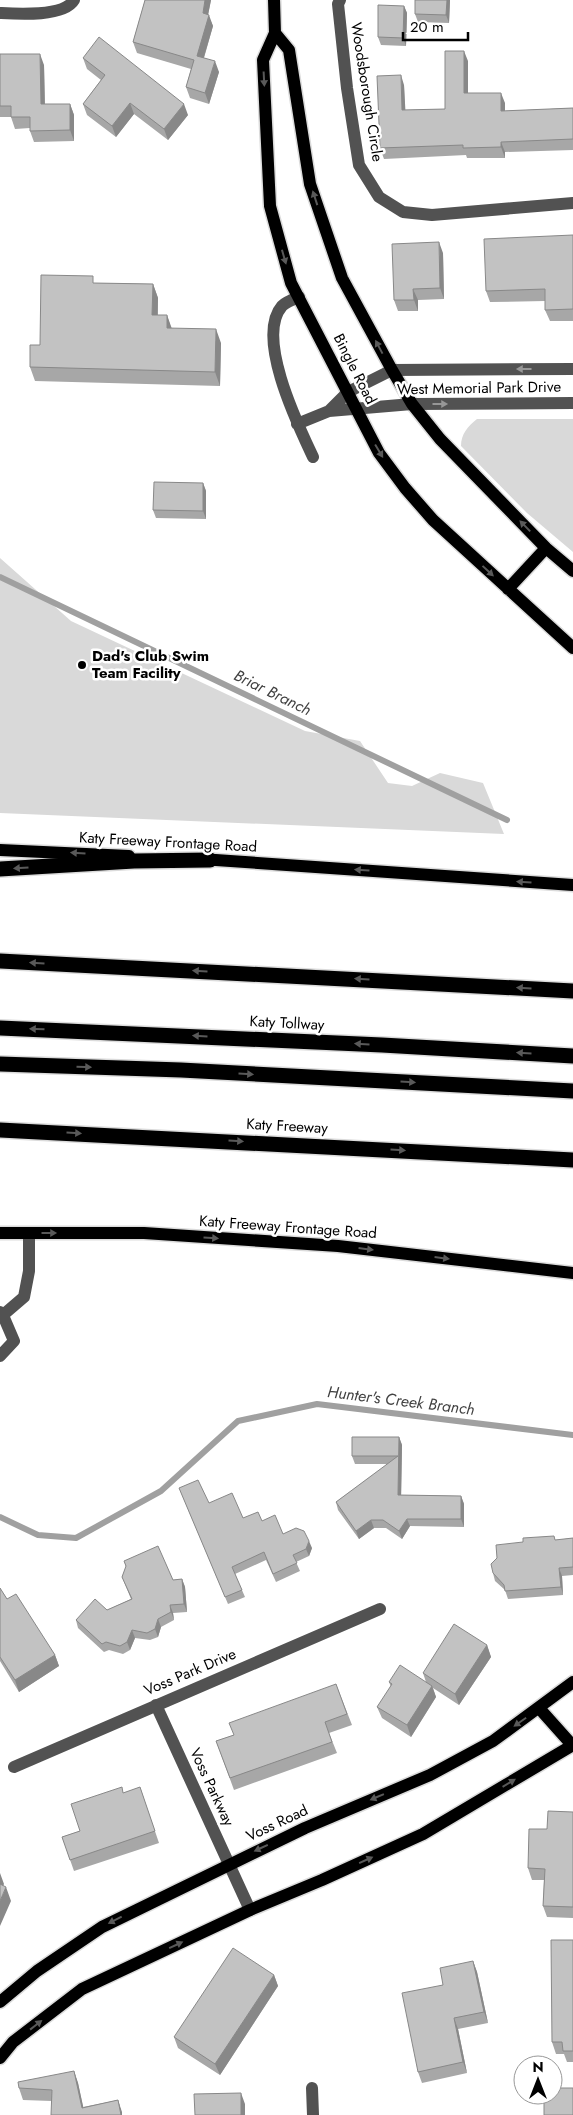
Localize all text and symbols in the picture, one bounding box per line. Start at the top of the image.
scale bar [403,10,468,42]
text: 20 m [410,16,444,38]
street label: Woodsborough Circle [345,21,389,163]
one-way arrow [260,72,268,88]
one-way arrow [311,190,319,205]
one-way arrow [281,250,289,265]
street label: Bingle Road [328,330,382,408]
one-way arrow [375,339,383,354]
one-way arrow [516,365,532,373]
street label: West Memorial Park Drive [397,376,561,400]
one-way arrow [432,400,448,408]
one-way arrow [374,445,383,458]
one-way arrow [519,520,531,532]
one-way arrow [481,565,493,577]
place label: Dad's Club Swim Team Facility [92,645,209,684]
marker: Dad's Club Swim Team Facility [76,659,88,671]
water label: Briar Branch [230,664,315,721]
street label: Katy Freeway Frontage Road [78,826,258,858]
one-way arrow [70,849,86,857]
one-way arrow [13,864,29,872]
one-way arrow [354,866,370,874]
one-way arrow [516,877,532,885]
one-way arrow [29,958,45,966]
one-way arrow [192,966,208,974]
one-way arrow [354,974,370,982]
one-way arrow [516,983,532,991]
street label: Katy Tollway [249,1010,325,1036]
one-way arrow [29,1025,45,1033]
one-way arrow [192,1032,208,1040]
one-way arrow [354,1039,370,1047]
one-way arrow [516,1049,532,1057]
one-way arrow [76,1063,92,1071]
one-way arrow [238,1070,254,1078]
one-way arrow [401,1079,417,1087]
street label: Katy Freeway [246,1113,329,1139]
one-way arrow [66,1130,82,1138]
one-way arrow [228,1138,244,1146]
one-way arrow [391,1147,407,1155]
street label: Katy Freeway Frontage Road [198,1210,378,1244]
one-way arrow [41,1229,57,1237]
one-way arrow [203,1234,219,1242]
one-way arrow [358,1245,374,1253]
one-way arrow [434,1254,450,1262]
water label: Hunter's Creek Branch [326,1380,476,1421]
street label: Voss Park Drive [141,1643,240,1701]
one-way arrow [514,1716,527,1727]
street label: Voss Parkway [184,1744,240,1830]
one-way arrow [502,1779,515,1788]
one-way arrow [370,1794,384,1802]
street label: Voss Road [243,1799,311,1847]
one-way arrow [254,1845,268,1853]
one-way arrow [359,1856,373,1864]
one-way arrow [108,1916,123,1924]
one-way arrow [169,1940,183,1948]
one-way arrow [29,2019,42,2030]
north arrow [513,2055,563,2105]
text: N [532,2057,544,2077]

